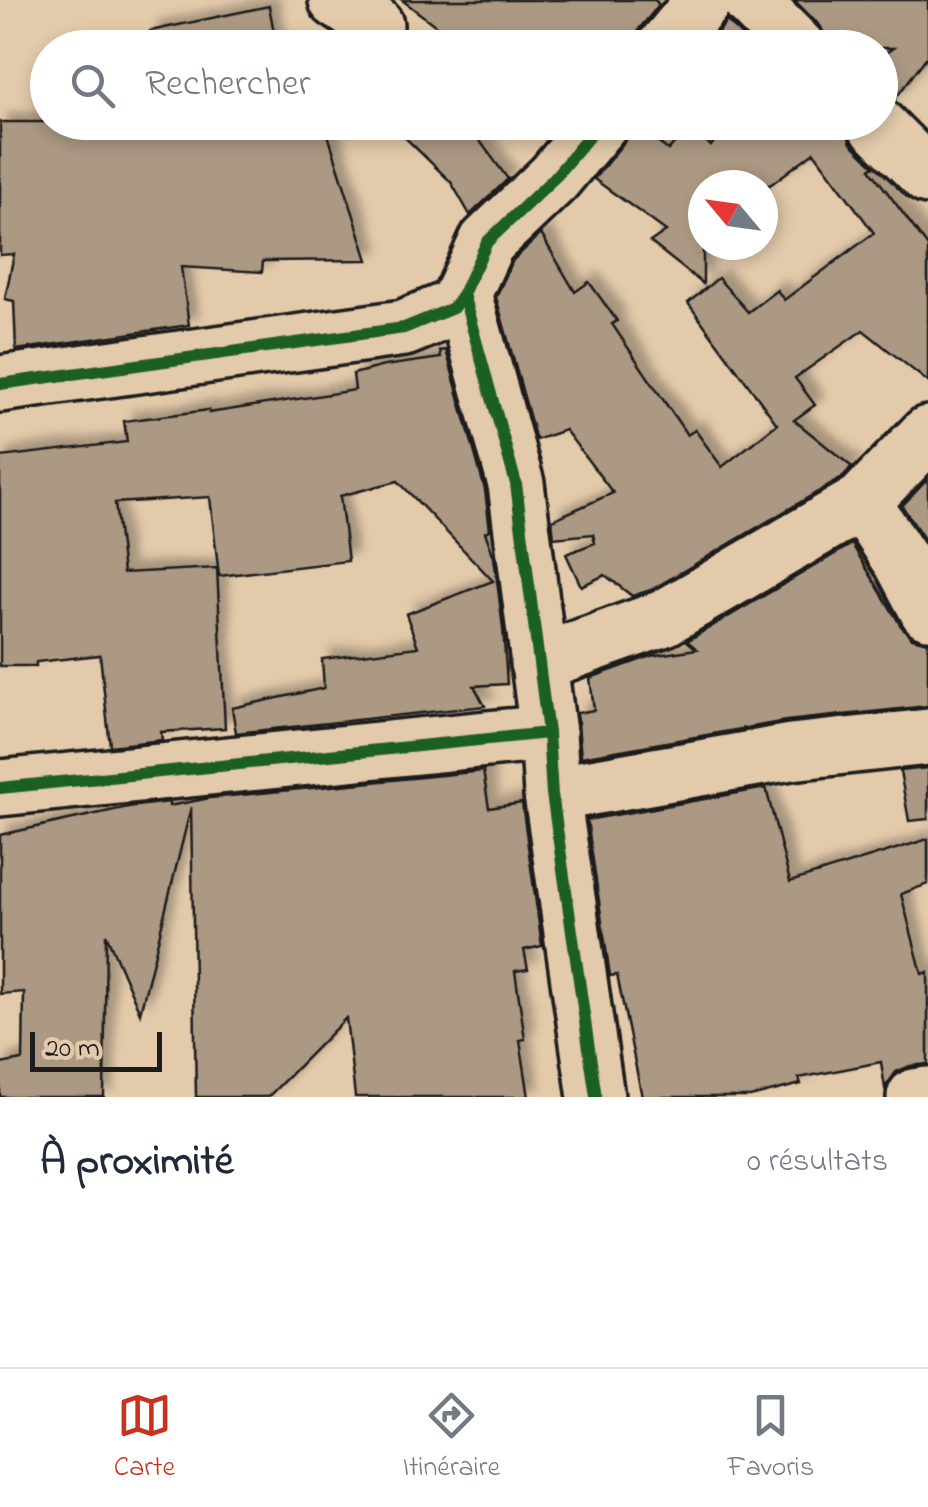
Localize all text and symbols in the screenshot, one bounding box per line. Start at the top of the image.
search box [30,30,898,140]
text: Rechercher [145,57,311,113]
icon: search [65,58,120,113]
north arrow [688,170,778,260]
scale bar [30,1027,162,1072]
text: 20 m [45,1029,100,1070]
text: À proximité [40,1132,234,1193]
text: 0 résultats [747,1139,888,1186]
tab: Carte [114,1388,175,1489]
tab: Itinéraire [403,1388,500,1489]
tab: Favoris [728,1388,814,1489]

